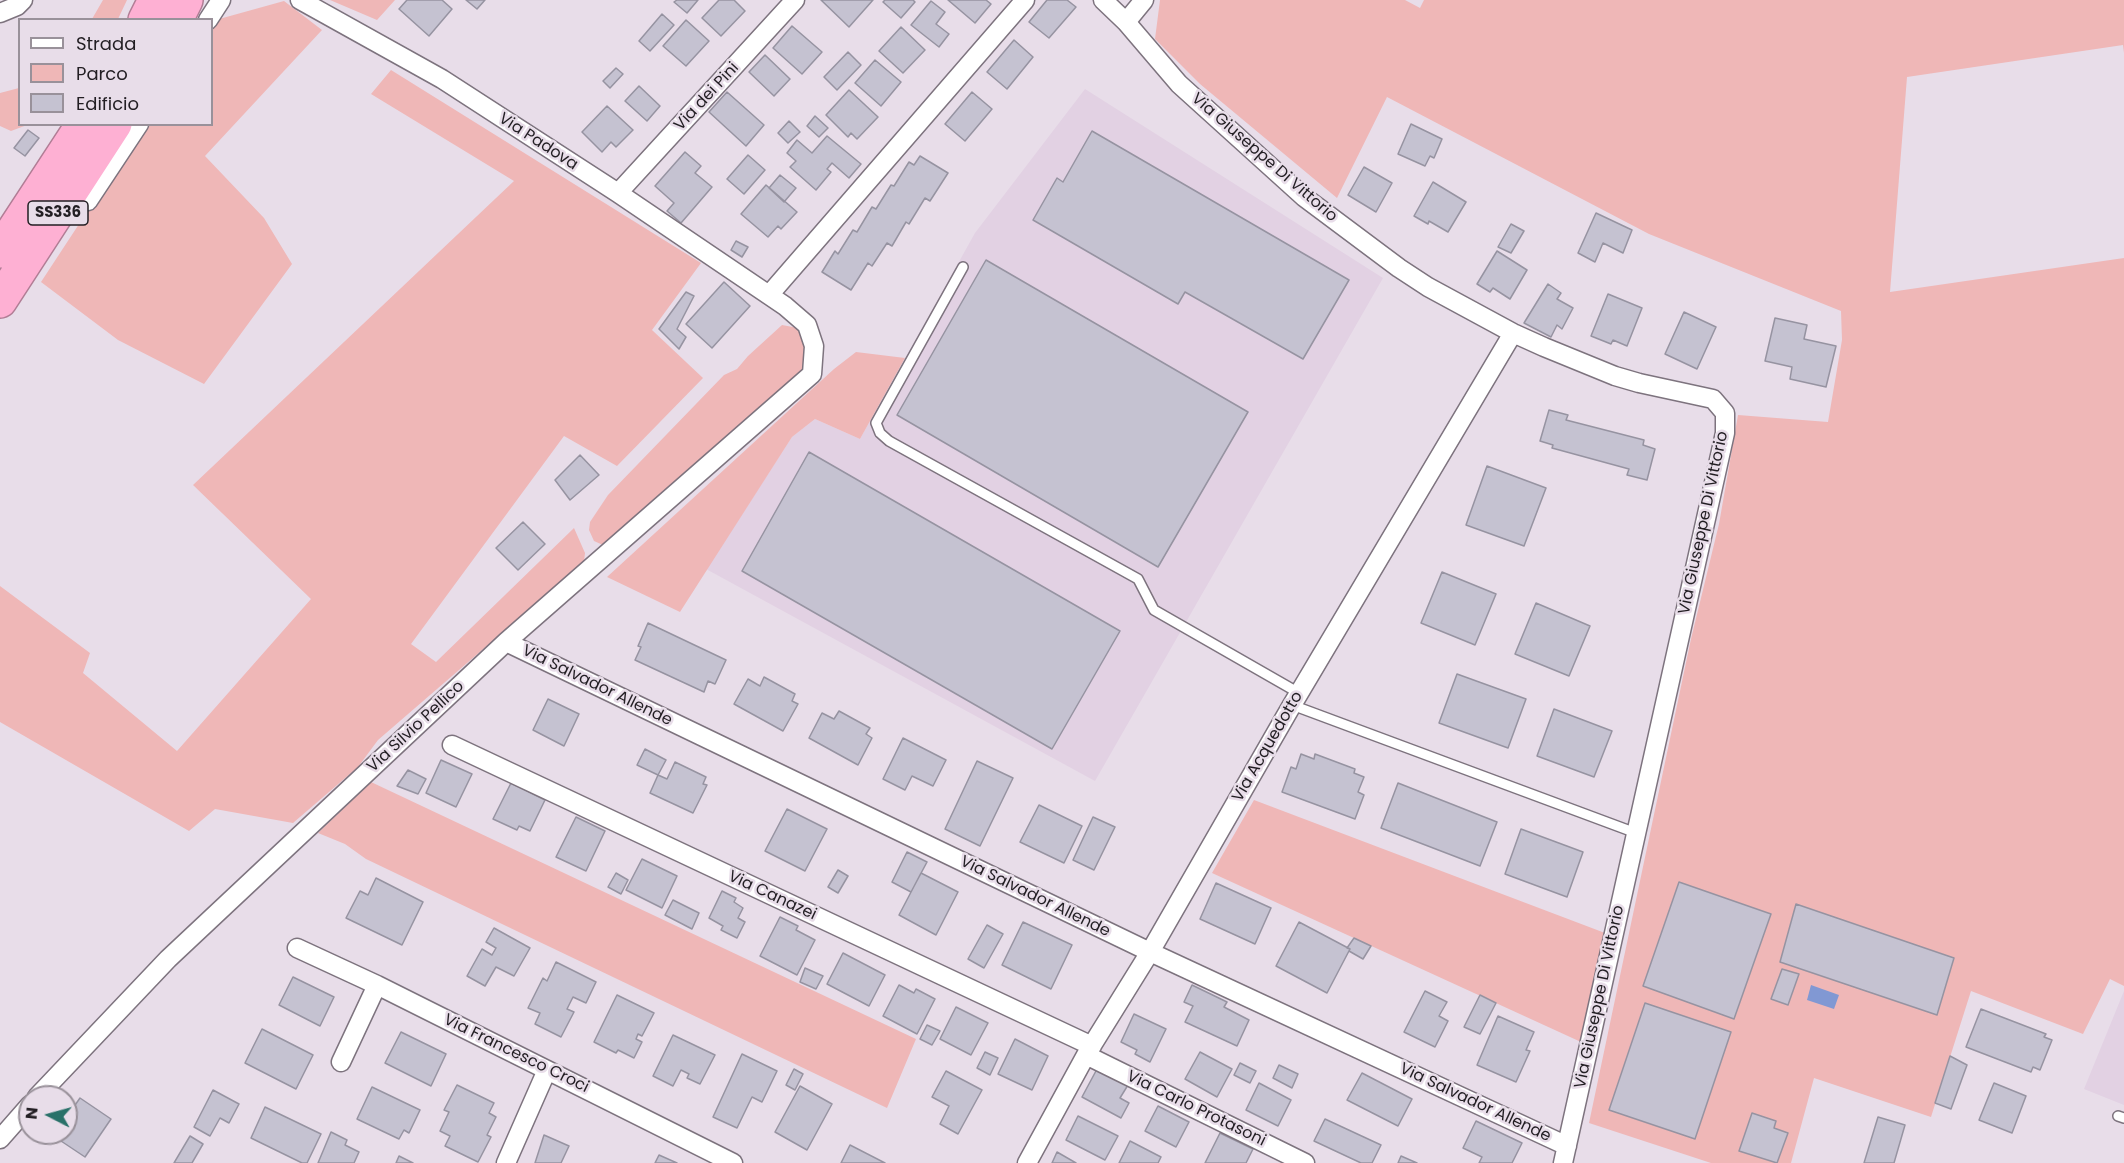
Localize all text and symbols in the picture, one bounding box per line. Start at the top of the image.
legend [18,18,213,126]
text: Strada [76,31,136,56]
street label: Via dei Pini [671,59,743,135]
text: Parco [76,61,128,86]
street label: Via Giuseppe Di Vittorio [1187,89,1341,227]
text: Edificio [76,91,139,116]
street label: Via Padova [495,109,581,175]
road number: SS336 [28,201,88,225]
street label: Via Giuseppe Di Vittorio [1675,430,1733,616]
street label: Via Salvador Allende [519,641,675,731]
street label: Via Silvio Pellico [364,677,468,777]
street label: Via Acquedotto [1229,688,1307,806]
street label: Via Salvador Allende [957,852,1113,942]
street label: Via Canazei [725,867,819,925]
street label: Via Giuseppe Di Vittorio [1571,904,1629,1090]
street label: Via Francesco Croci [440,1010,592,1098]
street label: Via Salvador Allende [1396,1060,1554,1146]
street label: Via Carlo Protasoni [1123,1067,1269,1151]
north arrow [18,1085,78,1145]
text: N [20,1106,44,1120]

